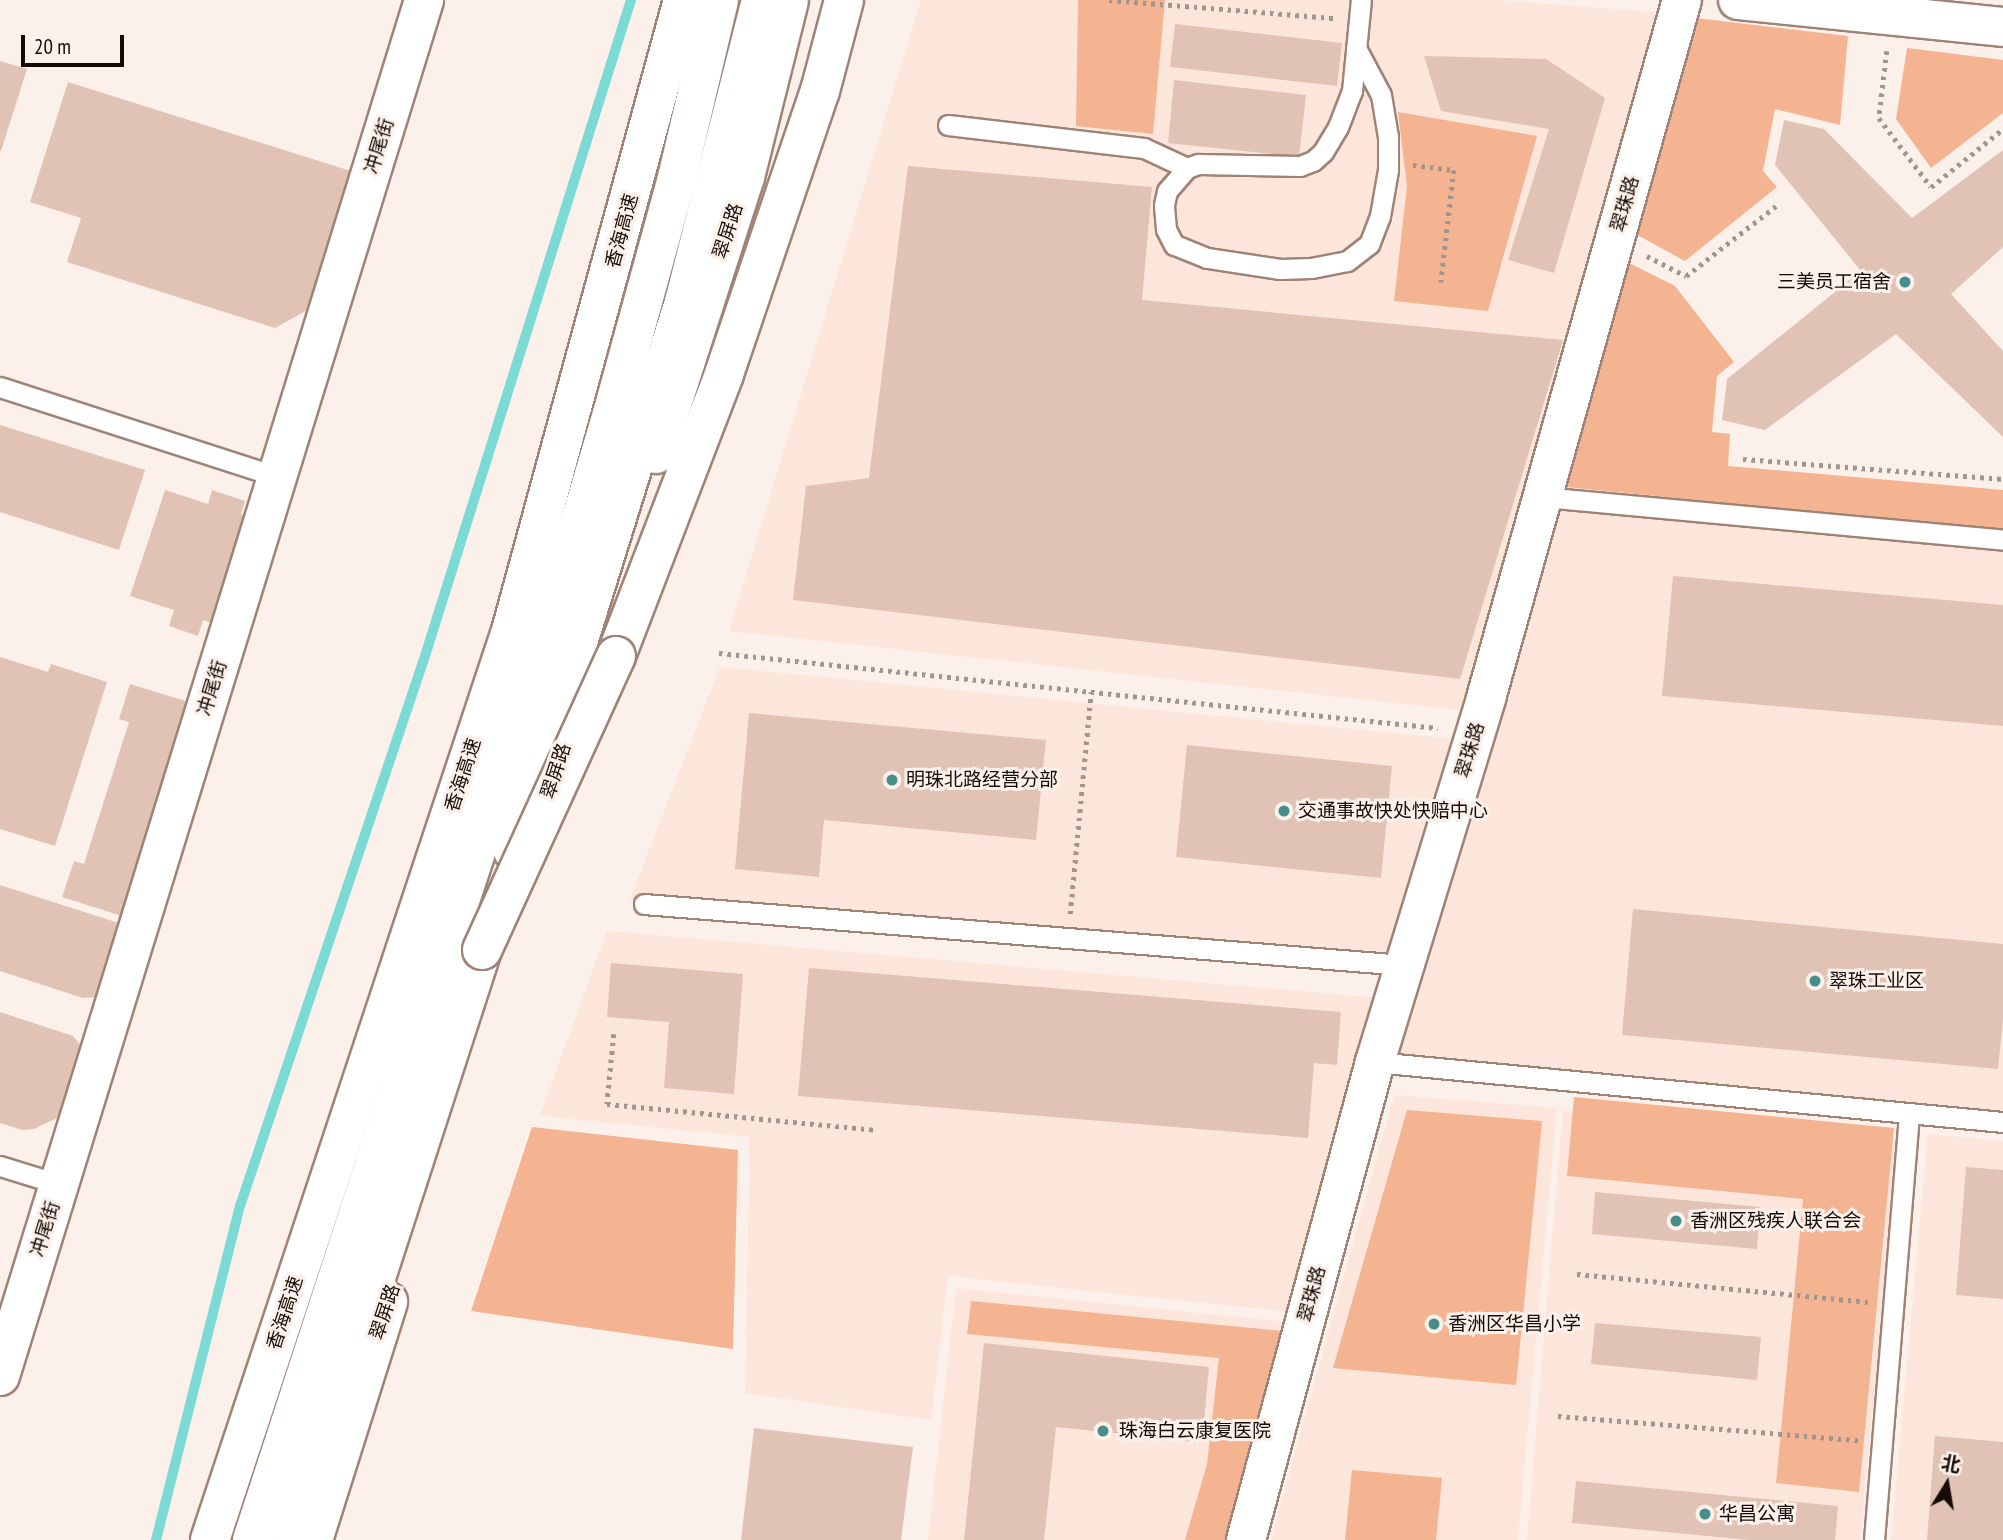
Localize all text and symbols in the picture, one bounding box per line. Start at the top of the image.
scale bar [24,21,128,65]
text: 20 m [34,33,71,60]
street label: 冲尾街 [360,115,398,177]
street label: 翠珠路 [1606,173,1644,235]
street label: 香海高速 [601,191,643,271]
street label: 翠屏路 [708,200,748,262]
place label: 三美员工宿舍 [1777,271,1891,293]
marker: 三美员工宿舍 [1897,274,1913,290]
street label: 冲尾街 [193,657,231,719]
street label: 翠珠路 [1451,719,1489,781]
street label: 香海高速 [440,735,486,815]
street label: 翠屏路 [536,740,576,802]
place label: 明珠北路经营分部 [906,769,1058,791]
marker: 明珠北路经营分部 [884,772,900,788]
place label: 交通事故快处快赔中心 [1298,800,1488,822]
marker: 交通事故快处快赔中心 [1276,803,1292,819]
place label: 翠珠工业区 [1829,970,1924,992]
marker: 翠珠工业区 [1807,973,1823,989]
street label: 冲尾街 [26,1198,64,1260]
place label: 香洲区残疾人联合会 [1690,1210,1861,1232]
marker: 香洲区残疾人联合会 [1668,1213,1684,1229]
street label: 翠珠路 [1294,1264,1330,1324]
street label: 香海高速 [262,1273,308,1353]
street label: 翠屏路 [365,1281,405,1343]
place label: 香洲区华昌小学 [1448,1313,1581,1335]
marker: 香洲区华昌小学 [1426,1316,1442,1332]
place label: 珠海白云康复医院 [1119,1420,1271,1442]
marker: 珠海白云康复医院 [1093,1421,1113,1441]
north arrow [1912,1449,1982,1519]
text: 北 [1939,1450,1963,1477]
place label: 华昌公寓 [1719,1503,1795,1525]
marker: 华昌公寓 [1697,1506,1713,1522]

